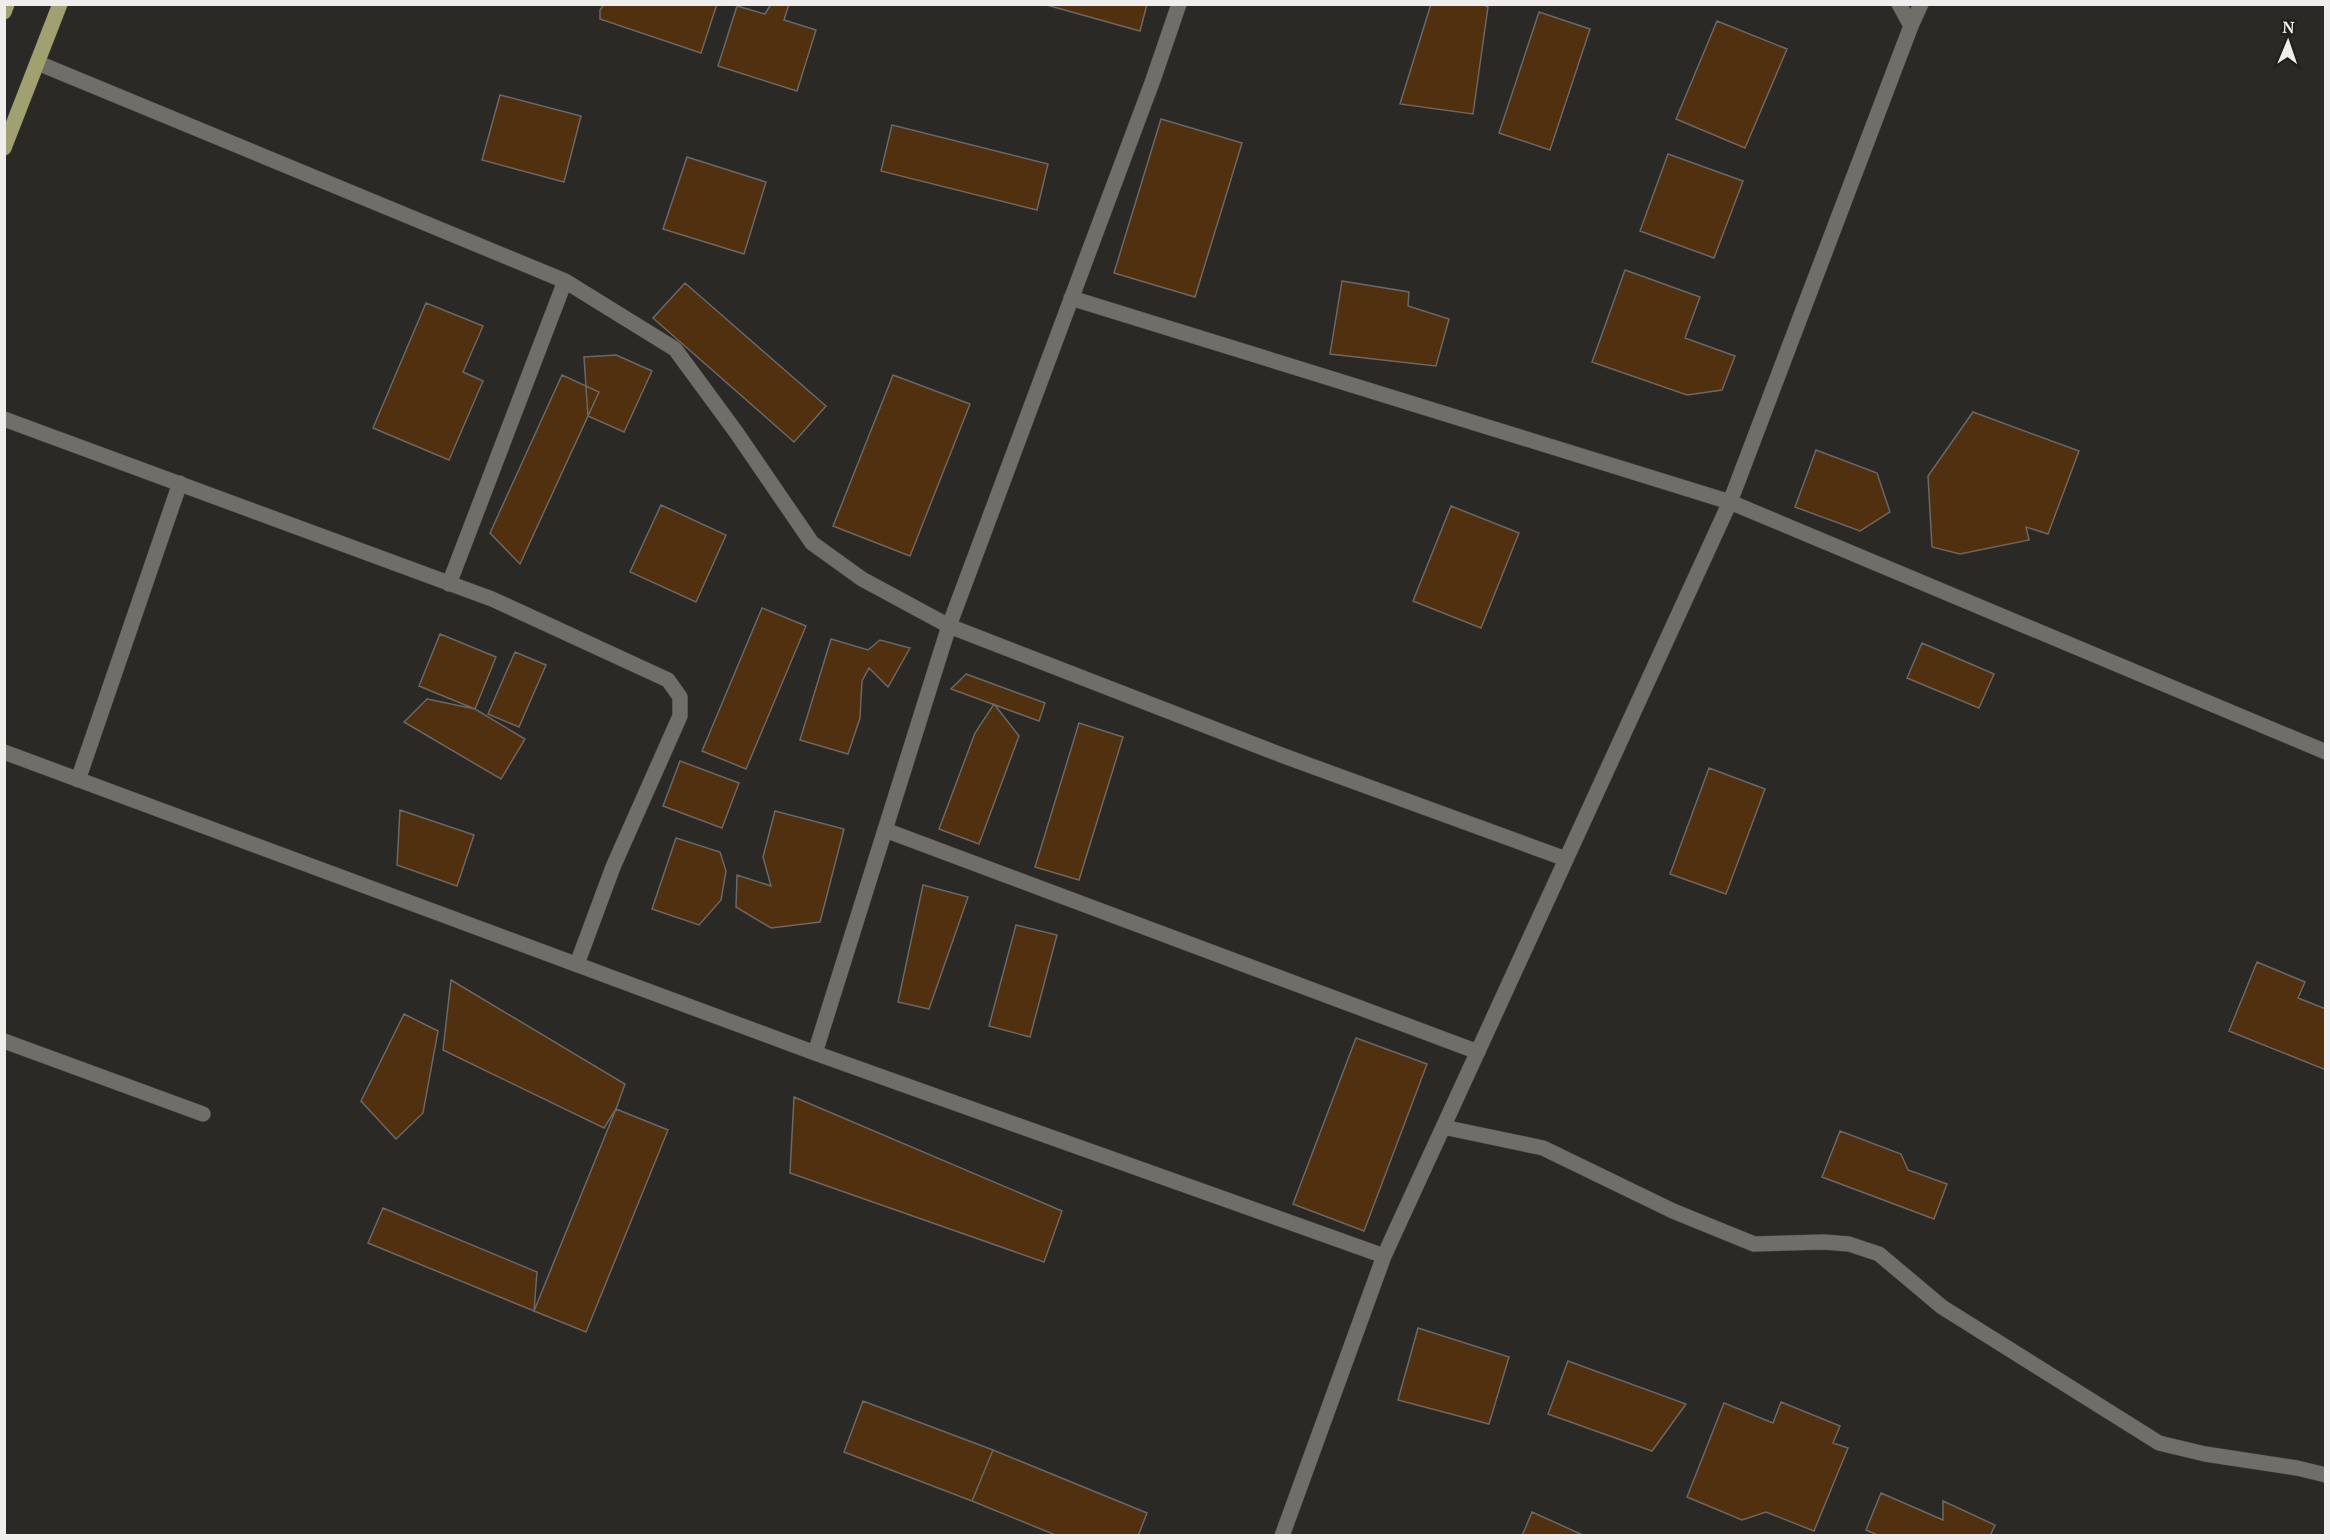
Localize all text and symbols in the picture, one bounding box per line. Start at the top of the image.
north arrow [2258,12,2318,72]
text: N [2282,16,2295,38]

